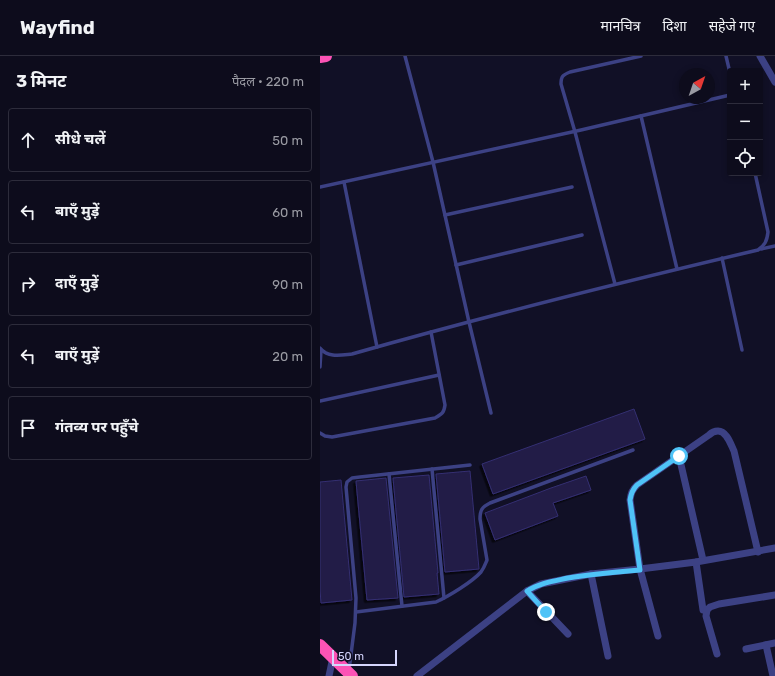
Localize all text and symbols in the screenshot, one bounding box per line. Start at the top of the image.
text: Wayfind [20,16,95,39]
text: मानचित्र [600,18,640,35]
text: दिशा [662,18,687,35]
text: सहेजे गए [709,18,755,35]
north arrow [679,68,715,104]
map controls [727,68,763,176]
button: + [727,68,763,104]
text: 3 मिनट [16,71,67,91]
text: पैदल · 220 m [232,74,304,89]
button: − [727,104,763,140]
icon: ahead [17,129,39,151]
text: सीधे चलें [55,130,105,148]
text: 50 m [272,133,303,148]
button: locate [727,140,763,176]
icon: left [17,201,39,223]
text: बाएँ मुड़ें [55,202,99,220]
text: 60 m [272,205,303,220]
icon: right [17,273,39,295]
text: दाएँ मुड़ें [55,274,98,292]
text: 90 m [272,277,303,292]
icon: left [17,345,39,367]
text: बाएँ मुड़ें [55,346,99,364]
text: 20 m [272,349,303,364]
icon: arrive [17,417,39,439]
text: गंतव्य पर पहुँचे [55,418,139,436]
route start [670,447,688,465]
route end [537,603,555,621]
scale bar [332,648,397,667]
text: 50 m [338,650,364,663]

